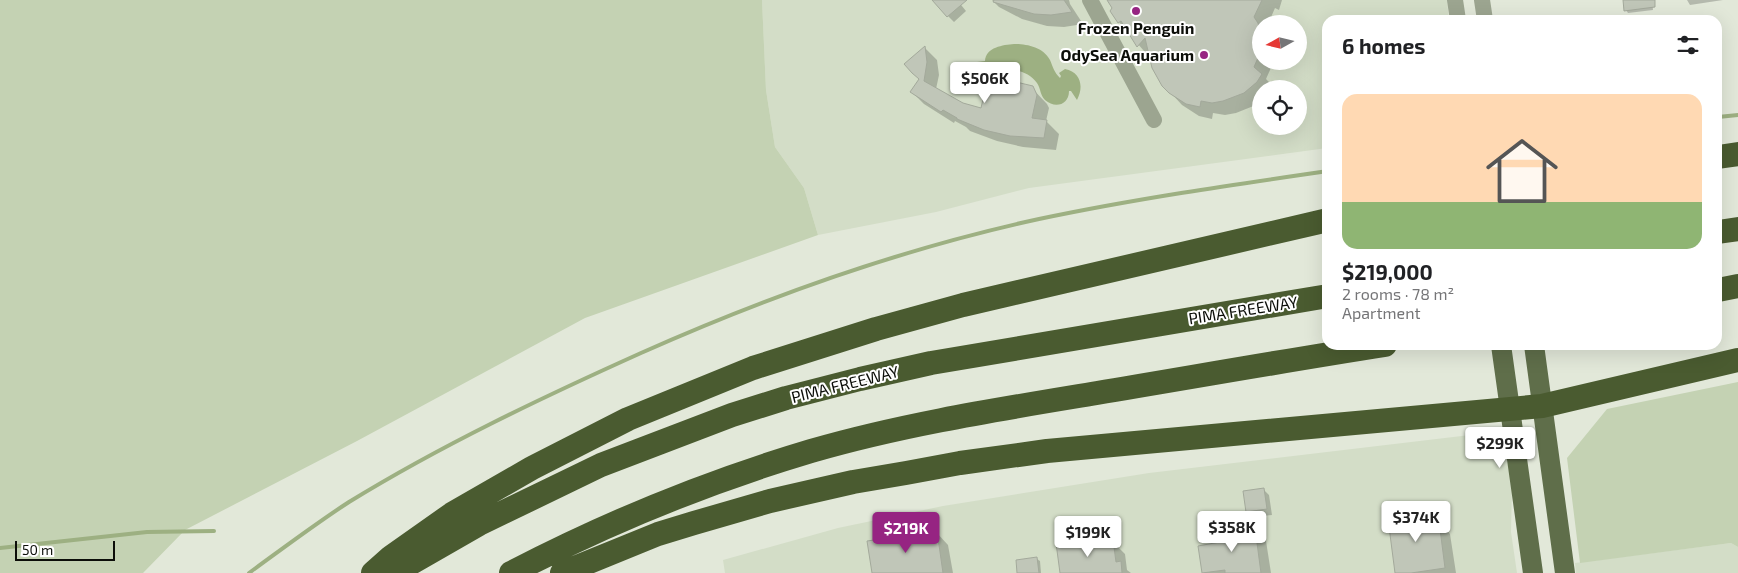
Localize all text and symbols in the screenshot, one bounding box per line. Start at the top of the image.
marker: Frozen Penguin [1130,5,1142,17]
north arrow [1252,15,1308,70]
map controls [1252,15,1307,135]
place label: Frozen Penguin [1078,18,1194,37]
icon: filters [1674,31,1702,59]
text: 6 homes [1342,33,1425,58]
place label: OdySea Aquarium [1060,45,1194,65]
marker: OdySea Aquarium [1198,49,1210,61]
pin: $506K [950,62,1020,104]
text: $506K [961,68,1009,87]
button: locate [1252,80,1307,135]
icon: home [1477,126,1567,216]
text: $219,000 [1342,259,1433,284]
text: 2 rooms · 78 m² [1342,284,1454,303]
street label: PIMA FREEWAY [1187,291,1299,328]
text: Apartment [1342,303,1421,322]
street label: PIMA FREEWAY [789,361,901,406]
pin: $299K [1465,426,1535,469]
text: $299K [1476,433,1524,452]
pin: $374K [1381,500,1451,543]
text: $374K [1392,507,1440,526]
pin: $358K [1197,510,1267,553]
pin: $219K [871,512,941,554]
pin: $199K [1053,516,1123,558]
text: $358K [1208,517,1256,536]
text: $219K [883,518,929,537]
text: $199K [1065,522,1111,541]
scale bar [15,538,115,561]
text: 50 m [22,541,53,558]

